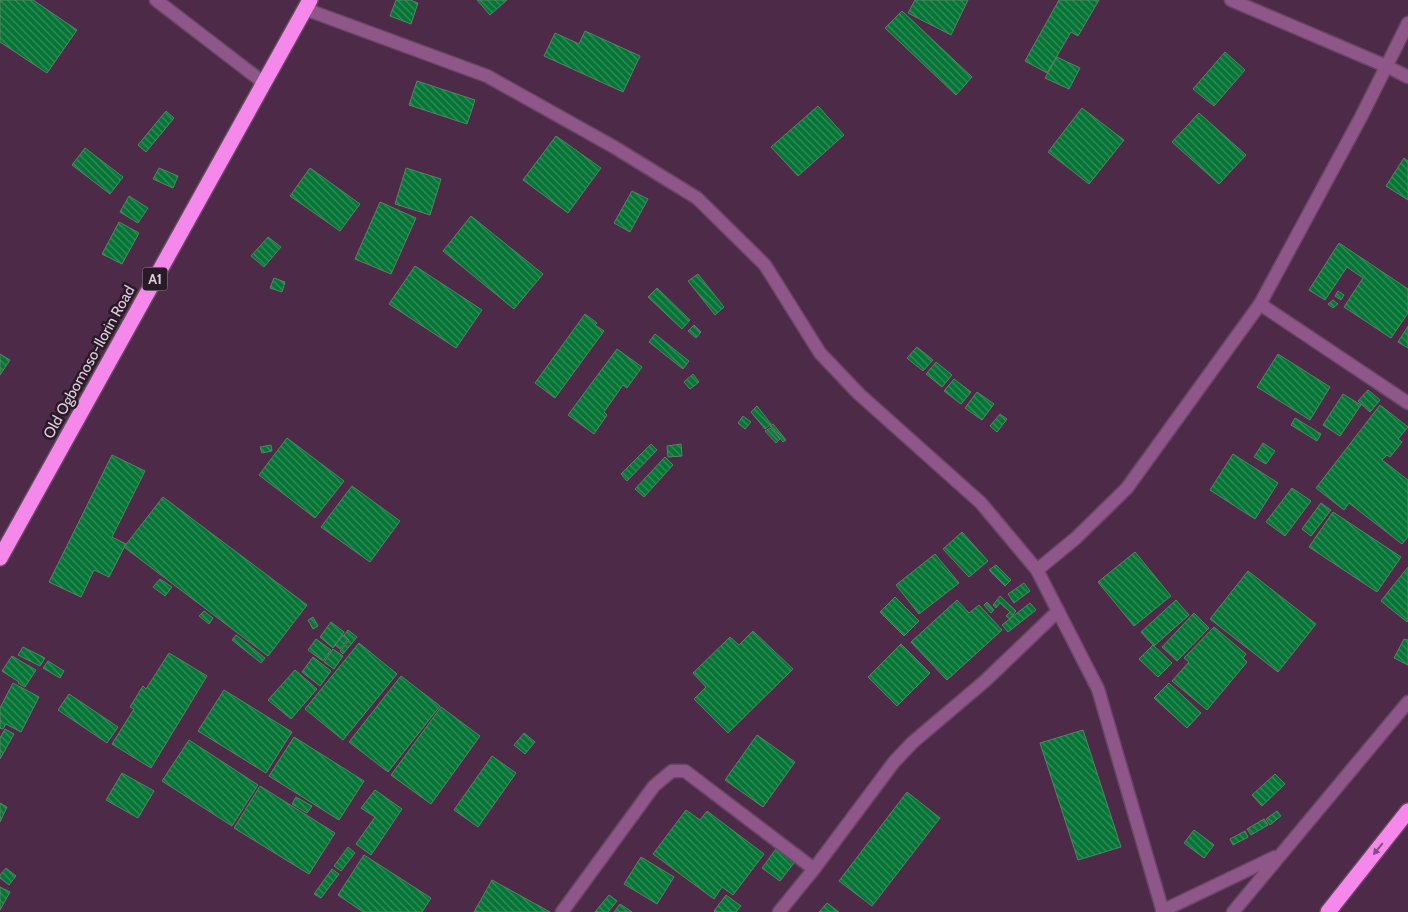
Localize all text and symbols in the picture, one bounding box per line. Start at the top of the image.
road number: A1 [142,268,168,290]
street label: Old Ogbomoso-Ilorin Road [39,282,139,442]
one-way arrow [1372,843,1383,856]

